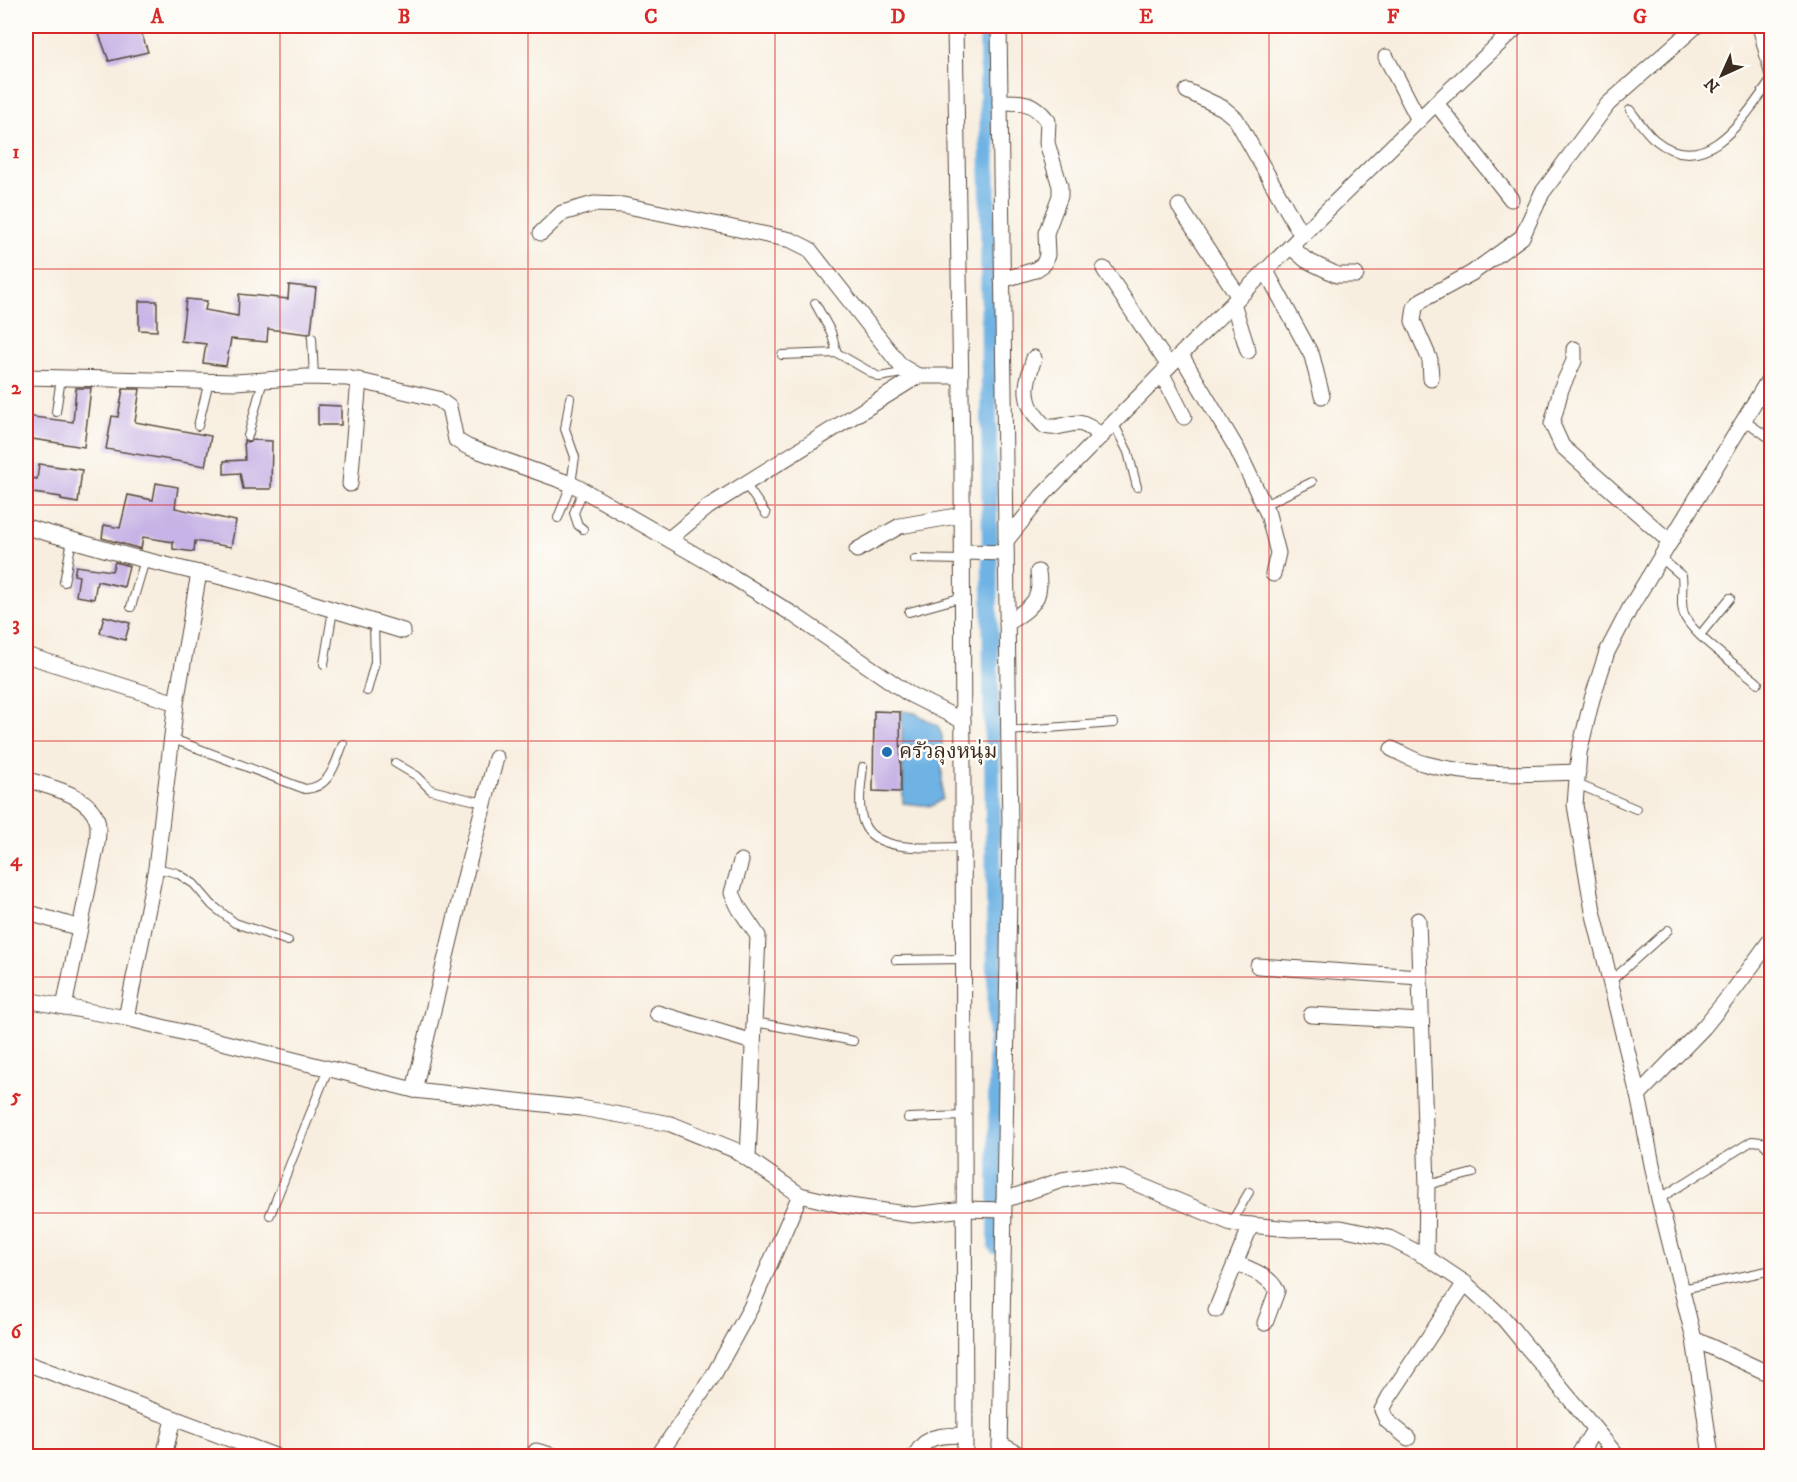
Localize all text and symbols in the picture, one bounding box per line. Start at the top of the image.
text: A [150,5,165,30]
text: B [398,5,410,30]
text: C [644,5,658,30]
text: D [891,5,906,30]
text: E [1139,5,1153,30]
text: F [1387,5,1400,30]
text: G [1633,5,1647,30]
north arrow [1692,45,1752,105]
text: N [1700,73,1724,97]
text: 1 [12,140,20,165]
text: 2 [11,376,22,401]
text: 3 [12,612,20,637]
place label: ครัวลุงหนุ่ม [899,739,997,765]
marker: ครัวลุงหนุ่ม [880,745,894,759]
text: 4 [10,848,23,873]
text: 5 [10,1084,21,1109]
text: 6 [11,1320,23,1345]

